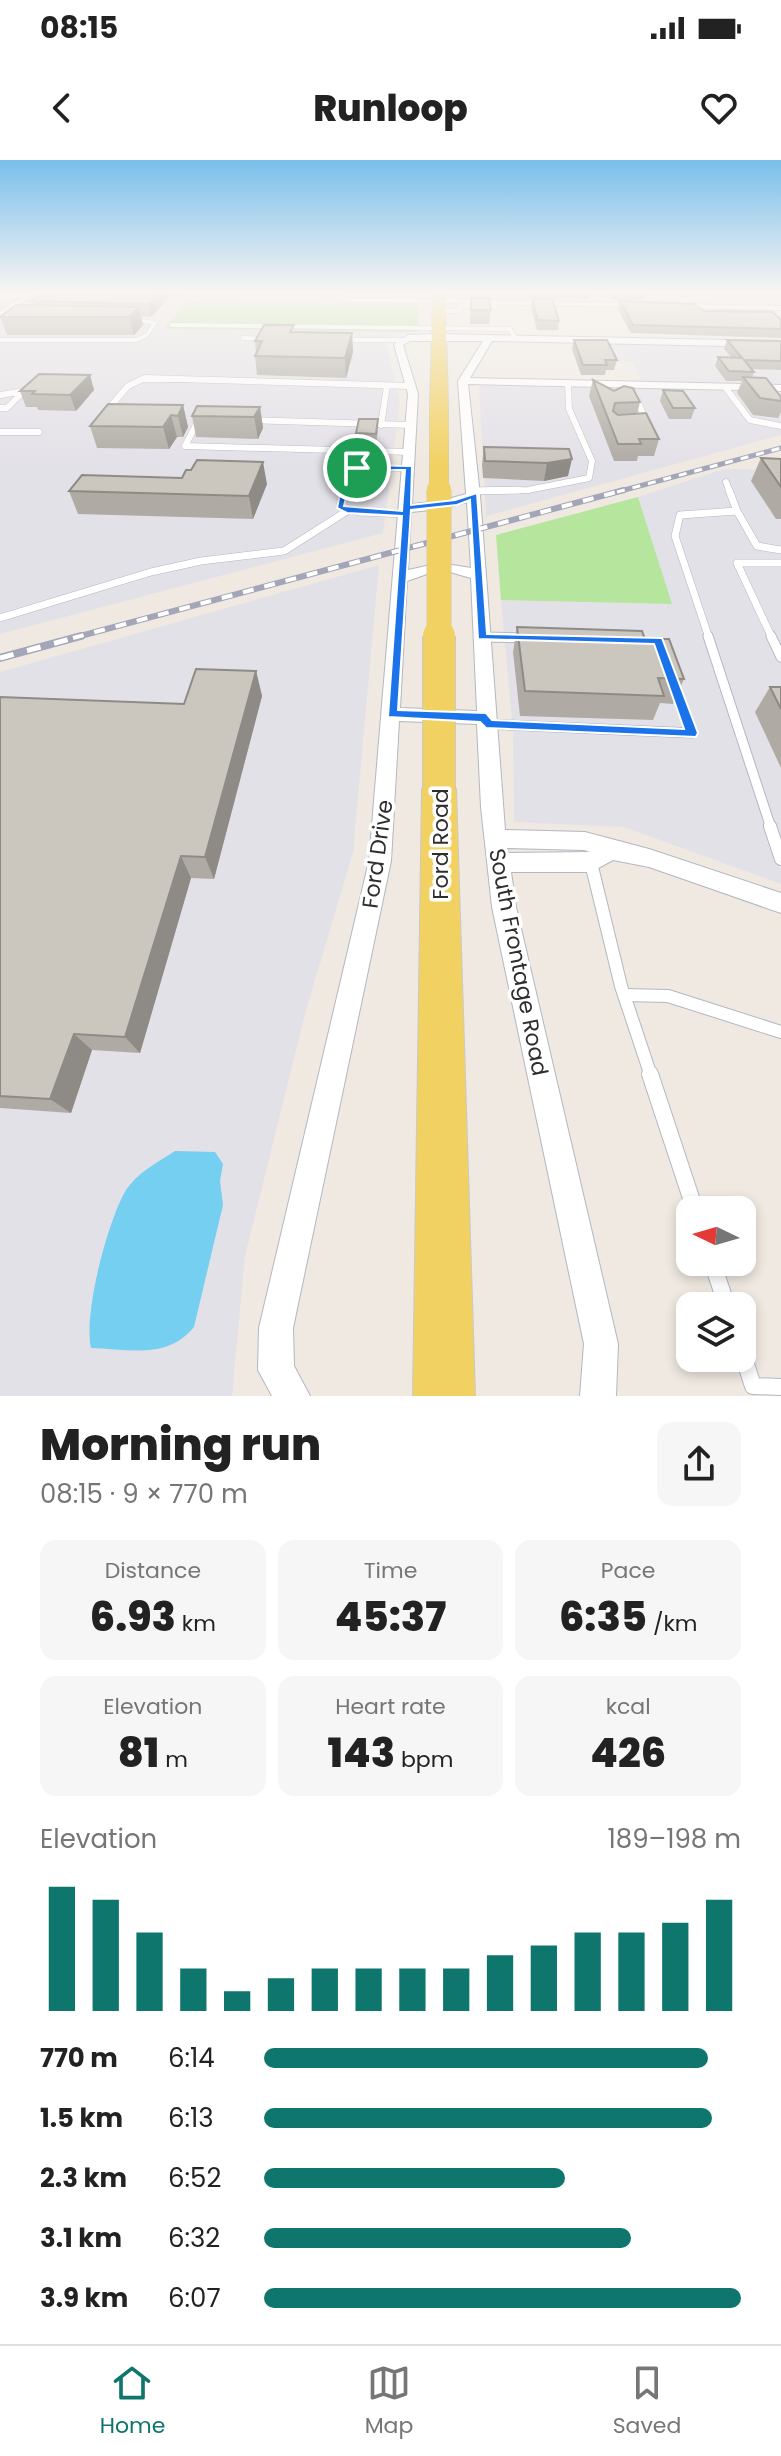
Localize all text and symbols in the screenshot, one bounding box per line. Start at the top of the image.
text: 08:15 [40,6,118,49]
text: Runloop [313,83,468,134]
icon: back [40,86,84,130]
icon: heart [697,86,741,130]
pin [323,434,391,502]
icon: arrive [335,446,379,490]
street label: Ford Road [425,788,456,900]
street label: Ford Drive [355,798,400,910]
street label: South Frontage Road [481,846,556,1078]
north arrow [676,1196,756,1276]
map controls [676,1196,756,1372]
button: layers [676,1292,756,1372]
text: Morning run [40,1414,321,1475]
button: share [657,1422,741,1506]
text: 08:15 · 9 × 770 m [40,1476,248,1512]
text: Distance [105,1555,201,1586]
text: Time [364,1555,417,1586]
text: Pace [601,1555,655,1586]
text: 6.93 [90,1589,176,1645]
text: 45:37 [335,1589,446,1645]
text: 6:35 [559,1589,647,1645]
text: km [176,1608,216,1639]
text: /km [647,1608,697,1639]
text: Elevation [103,1691,202,1722]
text: Heart rate [335,1691,446,1722]
text: kcal [606,1691,651,1722]
text: 81 [118,1725,159,1781]
text: 143 [328,1725,395,1781]
text: 426 [590,1725,666,1781]
text: m [159,1744,188,1775]
text: bpm [395,1744,453,1775]
text: Elevation [40,1821,157,1857]
text: 189–198 m [607,1821,741,1857]
text: 770 m [40,2040,118,2076]
text: 6:14 [168,2040,215,2076]
text: 1.5 km [40,2100,123,2136]
text: 6:13 [168,2100,214,2136]
text: 2.3 km [40,2160,127,2196]
text: 6:52 [168,2160,221,2196]
text: 3.1 km [40,2220,122,2256]
text: 6:32 [168,2220,220,2256]
text: 3.9 km [40,2280,128,2316]
text: 6:07 [168,2280,221,2316]
tab: Home [100,2361,165,2442]
tab: Map [365,2361,413,2442]
tab: Saved [613,2361,681,2442]

